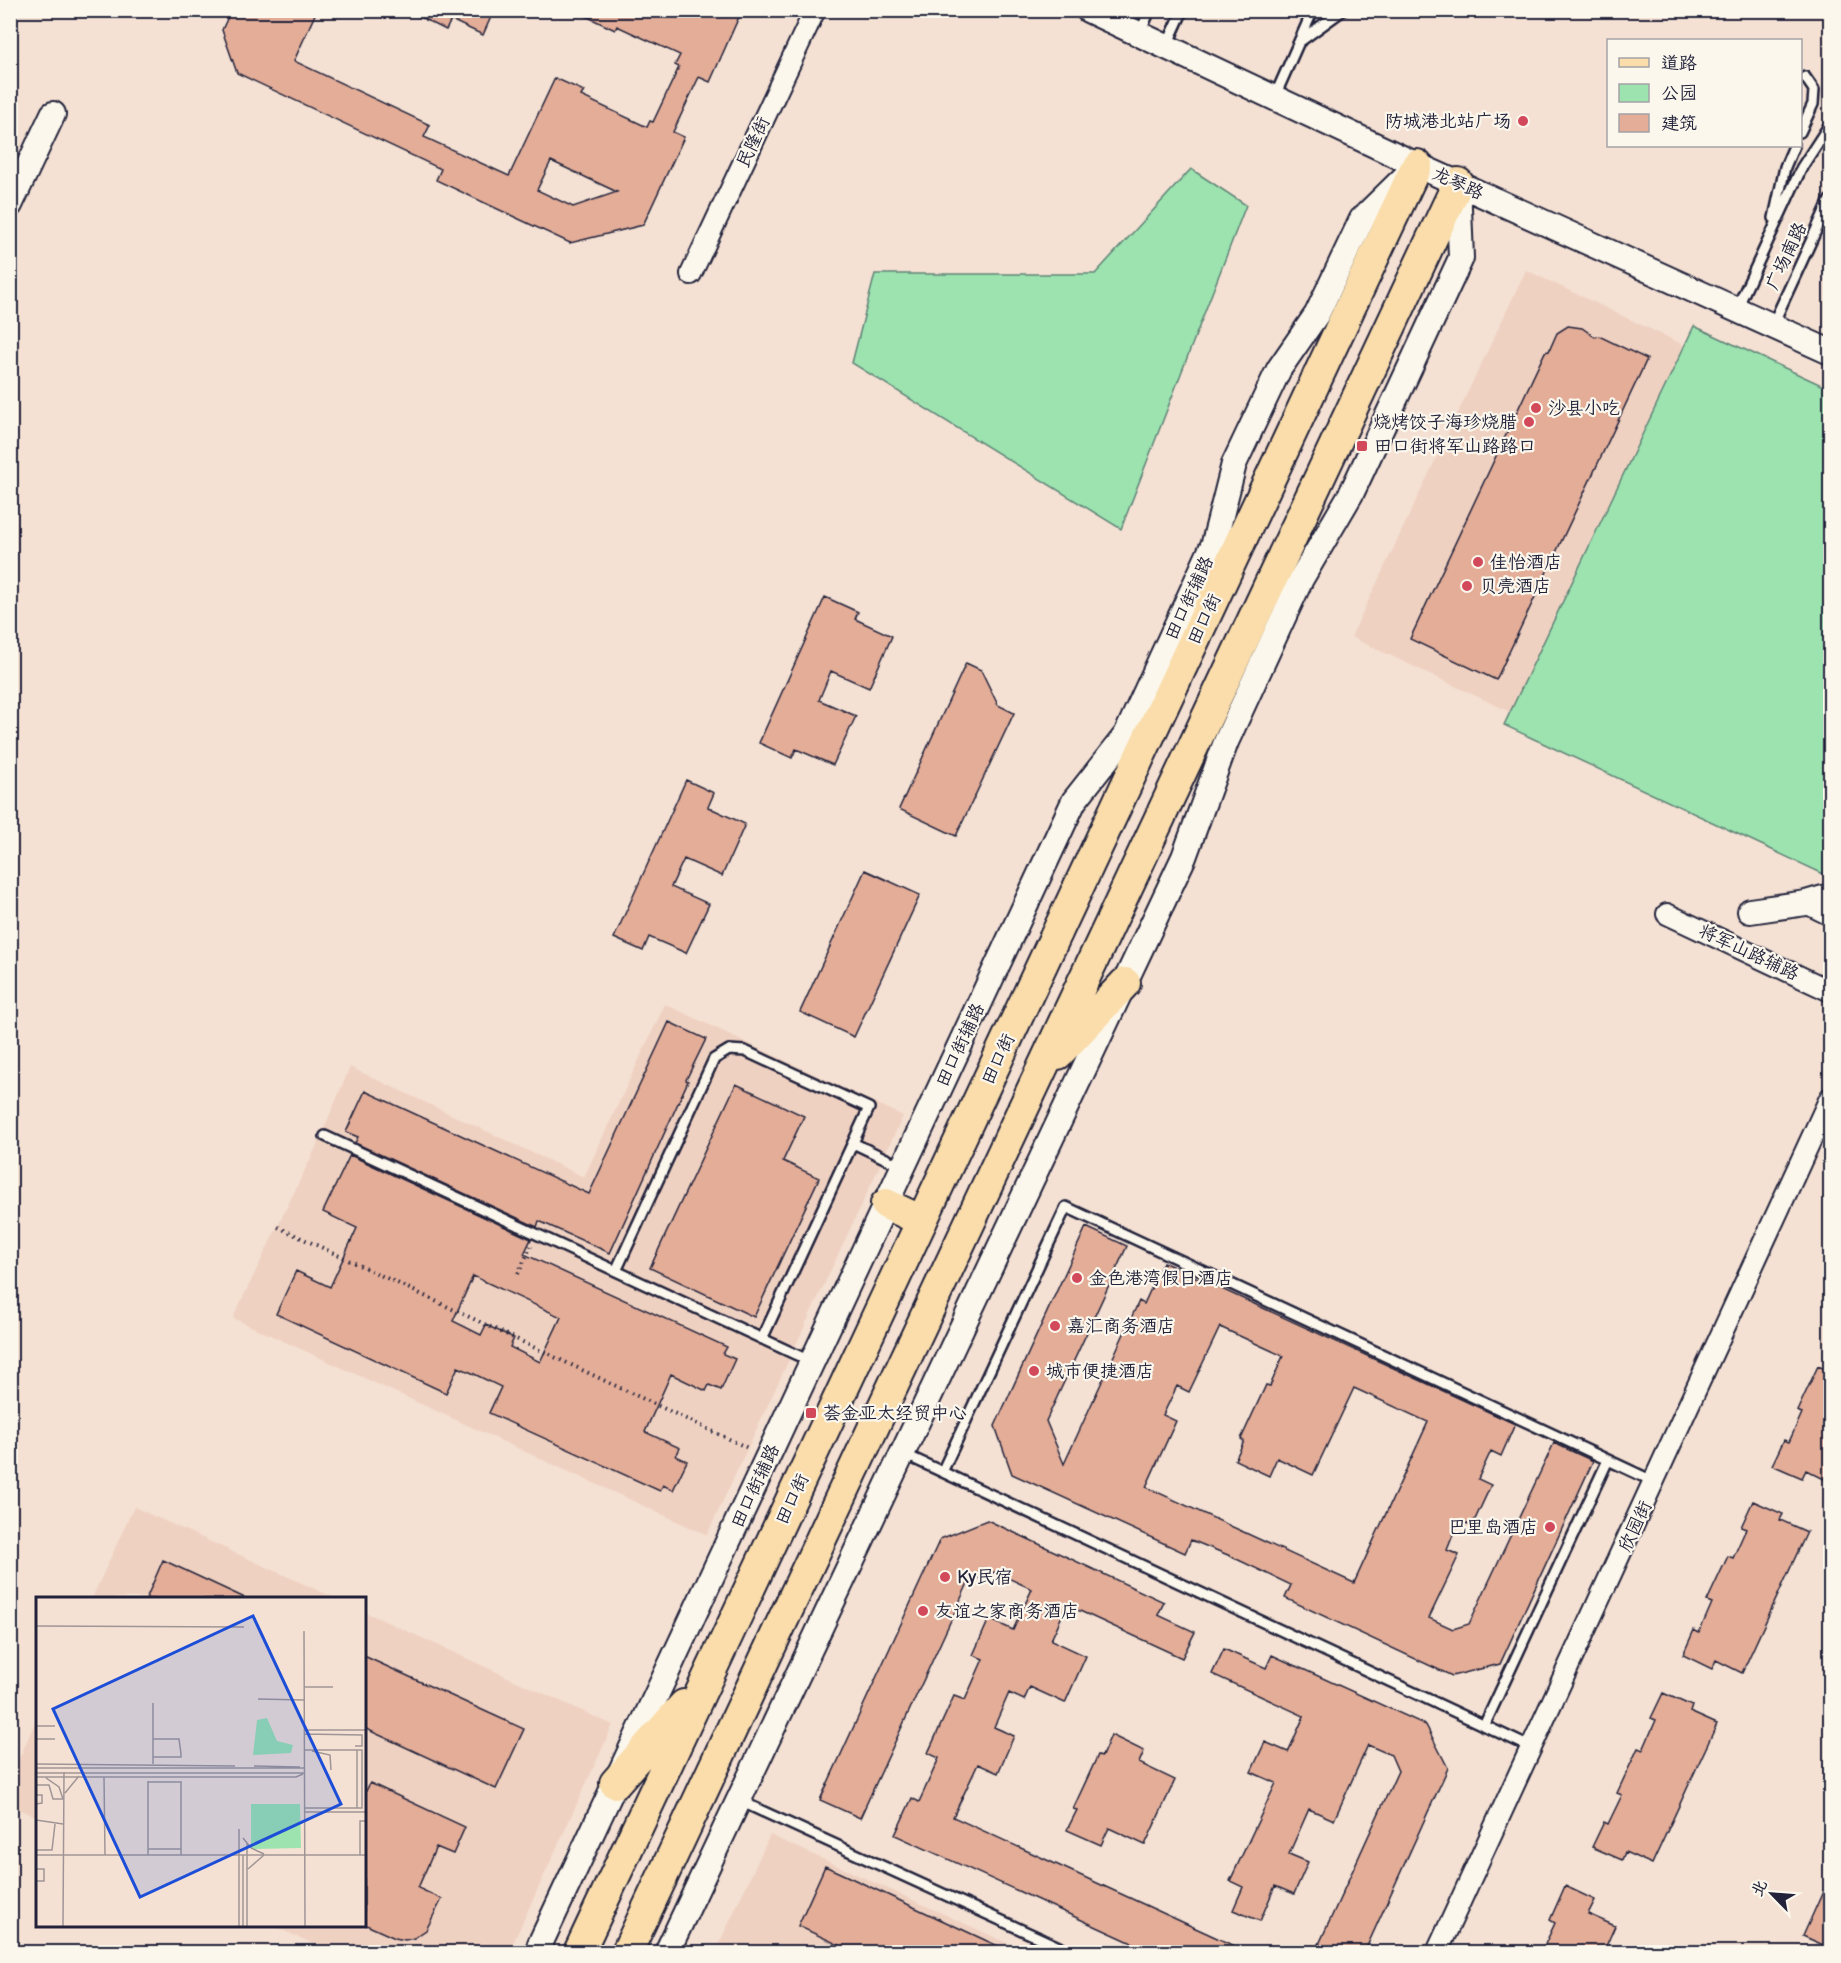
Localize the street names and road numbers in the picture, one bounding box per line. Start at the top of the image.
street label: 民隆街 [733,113,774,171]
street label: 龙琴路 [1429,163,1487,204]
street label: 广场南路 [1762,219,1811,293]
street label: 田口街辅路 [1160,553,1218,643]
street label: 田口街 [1183,590,1225,648]
street label: 将军山路辅路 [1695,920,1802,985]
street label: 田口街辅路 [932,1000,989,1090]
street label: 田口街 [978,1030,1019,1088]
street label: 田口街辅路 [727,1441,784,1531]
street label: 田口街 [772,1470,813,1528]
street label: 欣园街 [1615,1497,1656,1555]

